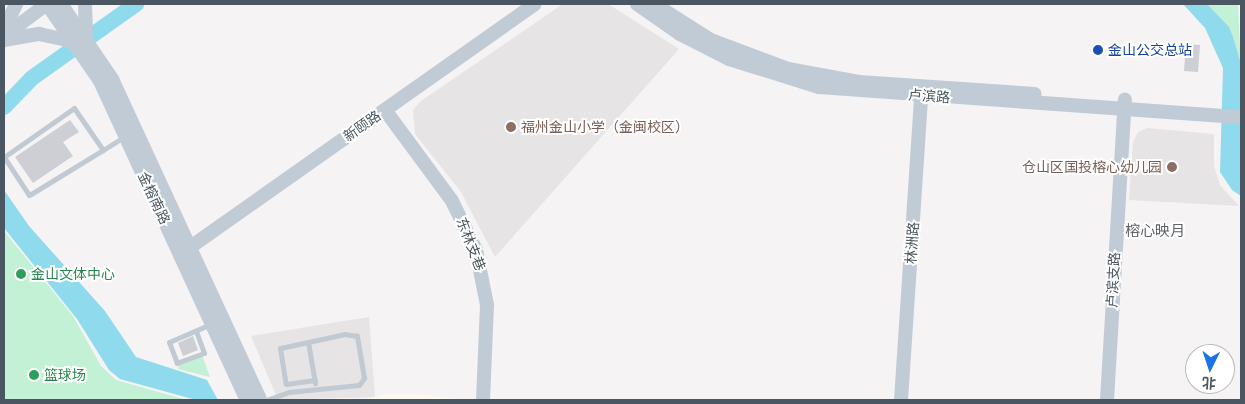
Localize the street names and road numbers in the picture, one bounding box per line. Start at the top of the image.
street label: 卢滨路 [907,86,951,106]
street label: 新颐路 [340,107,384,145]
street label: 金榕南路 [135,169,173,227]
street label: 东林支巷 [453,215,489,273]
street label: 林洲路 [902,221,922,265]
street label: 卢滨支路 [1103,252,1123,308]

